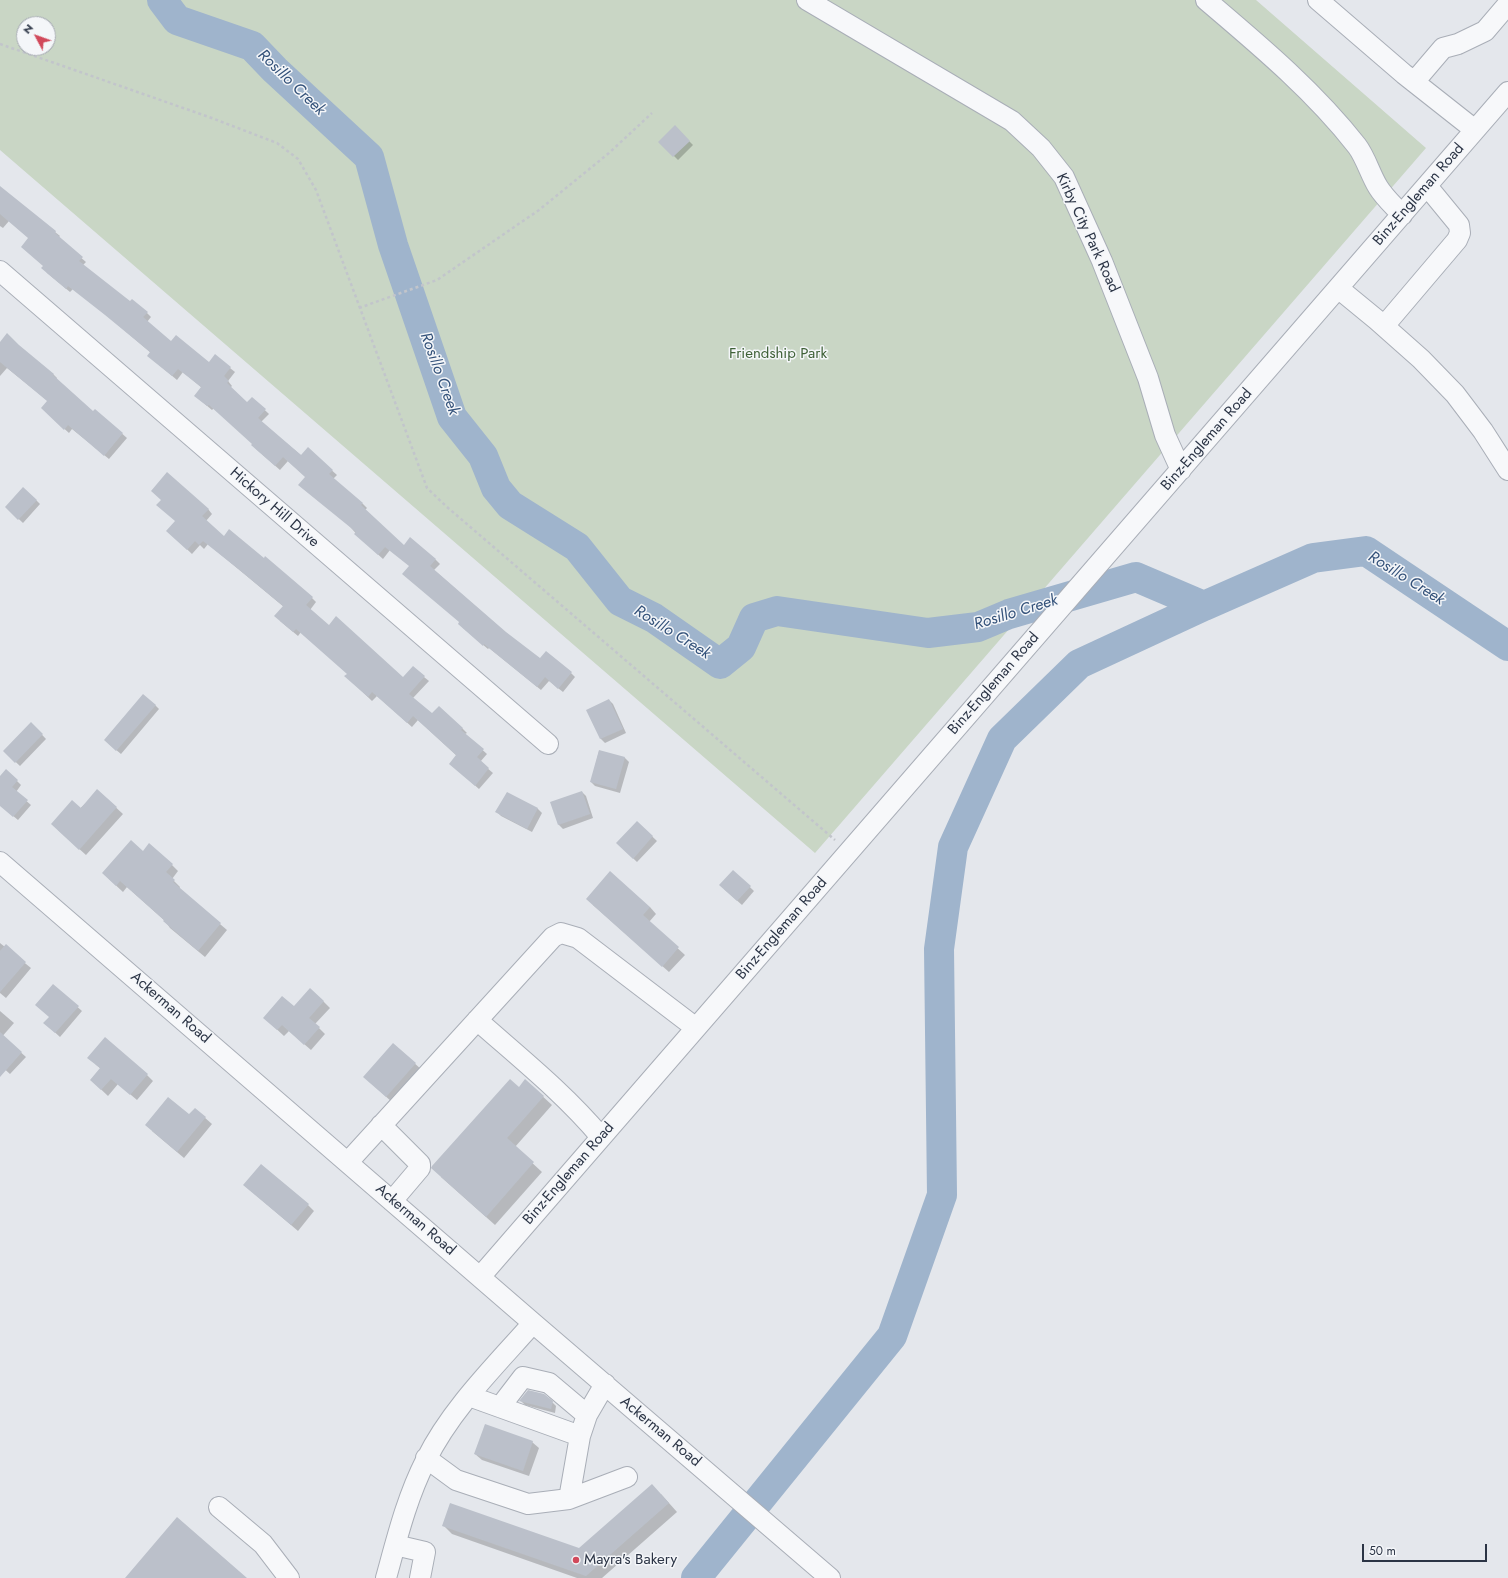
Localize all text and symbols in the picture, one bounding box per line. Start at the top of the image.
north arrow [16,16,56,56]
text: N [19,20,37,37]
water label: Rosillo Creek [253,46,329,120]
street label: Binz-Engleman Road [1370,140,1468,250]
street label: Kirby City Park Road [1051,171,1123,295]
water label: Rosillo Creek [415,330,463,418]
park label: Friendship Park [729,345,827,363]
street label: Binz-Engleman Road [1158,385,1256,495]
street label: Hickory Hill Drive [226,464,322,552]
water label: Rosillo Creek [1364,548,1448,610]
water label: Rosillo Creek [972,591,1060,635]
water label: Rosillo Creek [630,602,714,664]
street label: Binz-Engleman Road [945,629,1043,739]
street label: Binz-Engleman Road [733,874,831,984]
street label: Ackerman Road [126,968,214,1048]
street label: Binz-Engleman Road [520,1119,618,1229]
street label: Ackerman Road [371,1180,459,1260]
street label: Ackerman Road [616,1393,704,1471]
scale bar [1364,1536,1489,1562]
text: 50 m [1369,1542,1396,1560]
place label: Mayra's Bakery [584,1551,677,1569]
marker: Mayra's Bakery [571,1555,581,1565]

